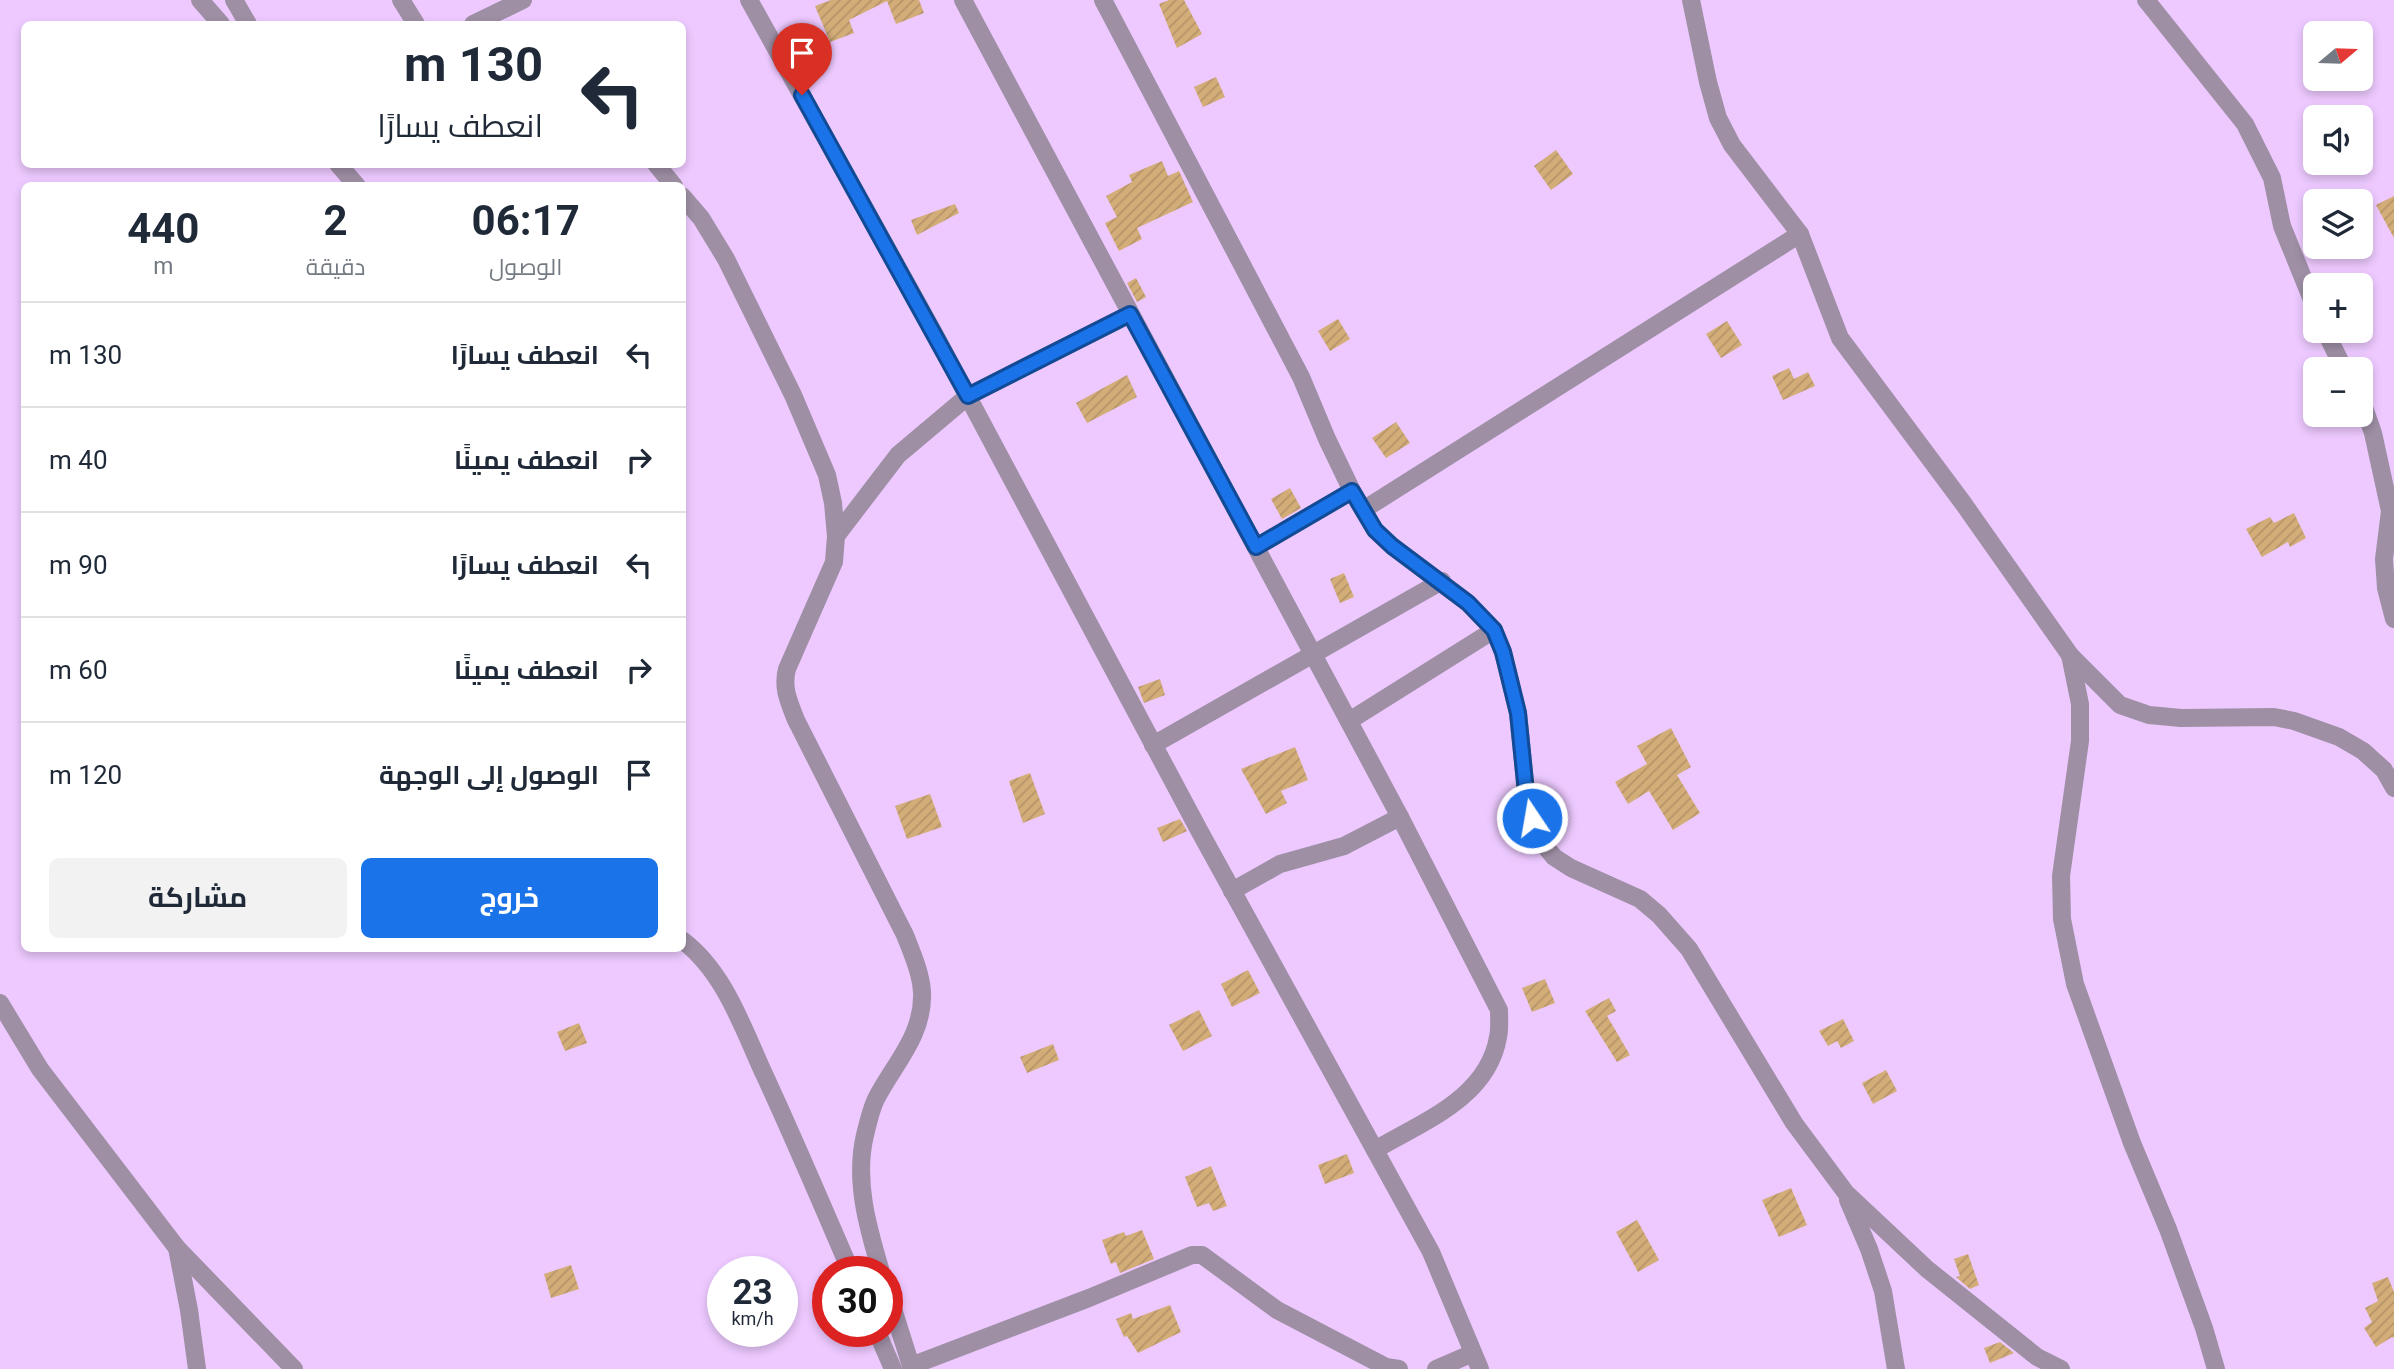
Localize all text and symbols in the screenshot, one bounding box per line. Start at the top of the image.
north arrow [2303,21,2373,91]
map controls [2303,21,2373,427]
pin [772,23,832,95]
icon: arrive [783,34,821,72]
text: 130 m [404,36,543,93]
icon: left [567,49,658,140]
button: sound [2303,105,2373,175]
text: انعطف يسارًا [377,107,543,145]
button: layers [2303,189,2373,259]
text: 2 [323,196,348,245]
text: 06:17 [472,196,580,245]
text: 440 [127,204,199,253]
text: m [153,253,173,280]
text: دقيقة [306,254,365,281]
text: الوصول [489,254,562,281]
button: + [2303,273,2373,343]
icon: left [620,336,658,374]
text: 130 m [49,340,122,370]
text: انعطف يسارًا [451,340,599,370]
button: − [2303,357,2373,427]
icon: right [620,441,658,479]
text: 40 m [49,445,108,475]
text: انعطف يمينًا [454,445,599,475]
icon: left [620,546,658,584]
text: 90 m [49,550,108,580]
text: انعطف يسارًا [451,550,599,580]
icon: right [620,651,658,689]
text: 60 m [49,655,108,685]
text: انعطف يمينًا [454,655,599,685]
icon: arrive [620,756,658,794]
text: 120 m [49,760,122,790]
text: الوصول إلى الوجهة [379,760,599,790]
position arrow [1495,781,1569,855]
button: مشاركة [49,858,347,938]
button: خروج [361,858,658,938]
speed limit sign: 30 [812,1256,903,1347]
text: 23 [732,1272,773,1313]
text: km/h [731,1308,774,1329]

